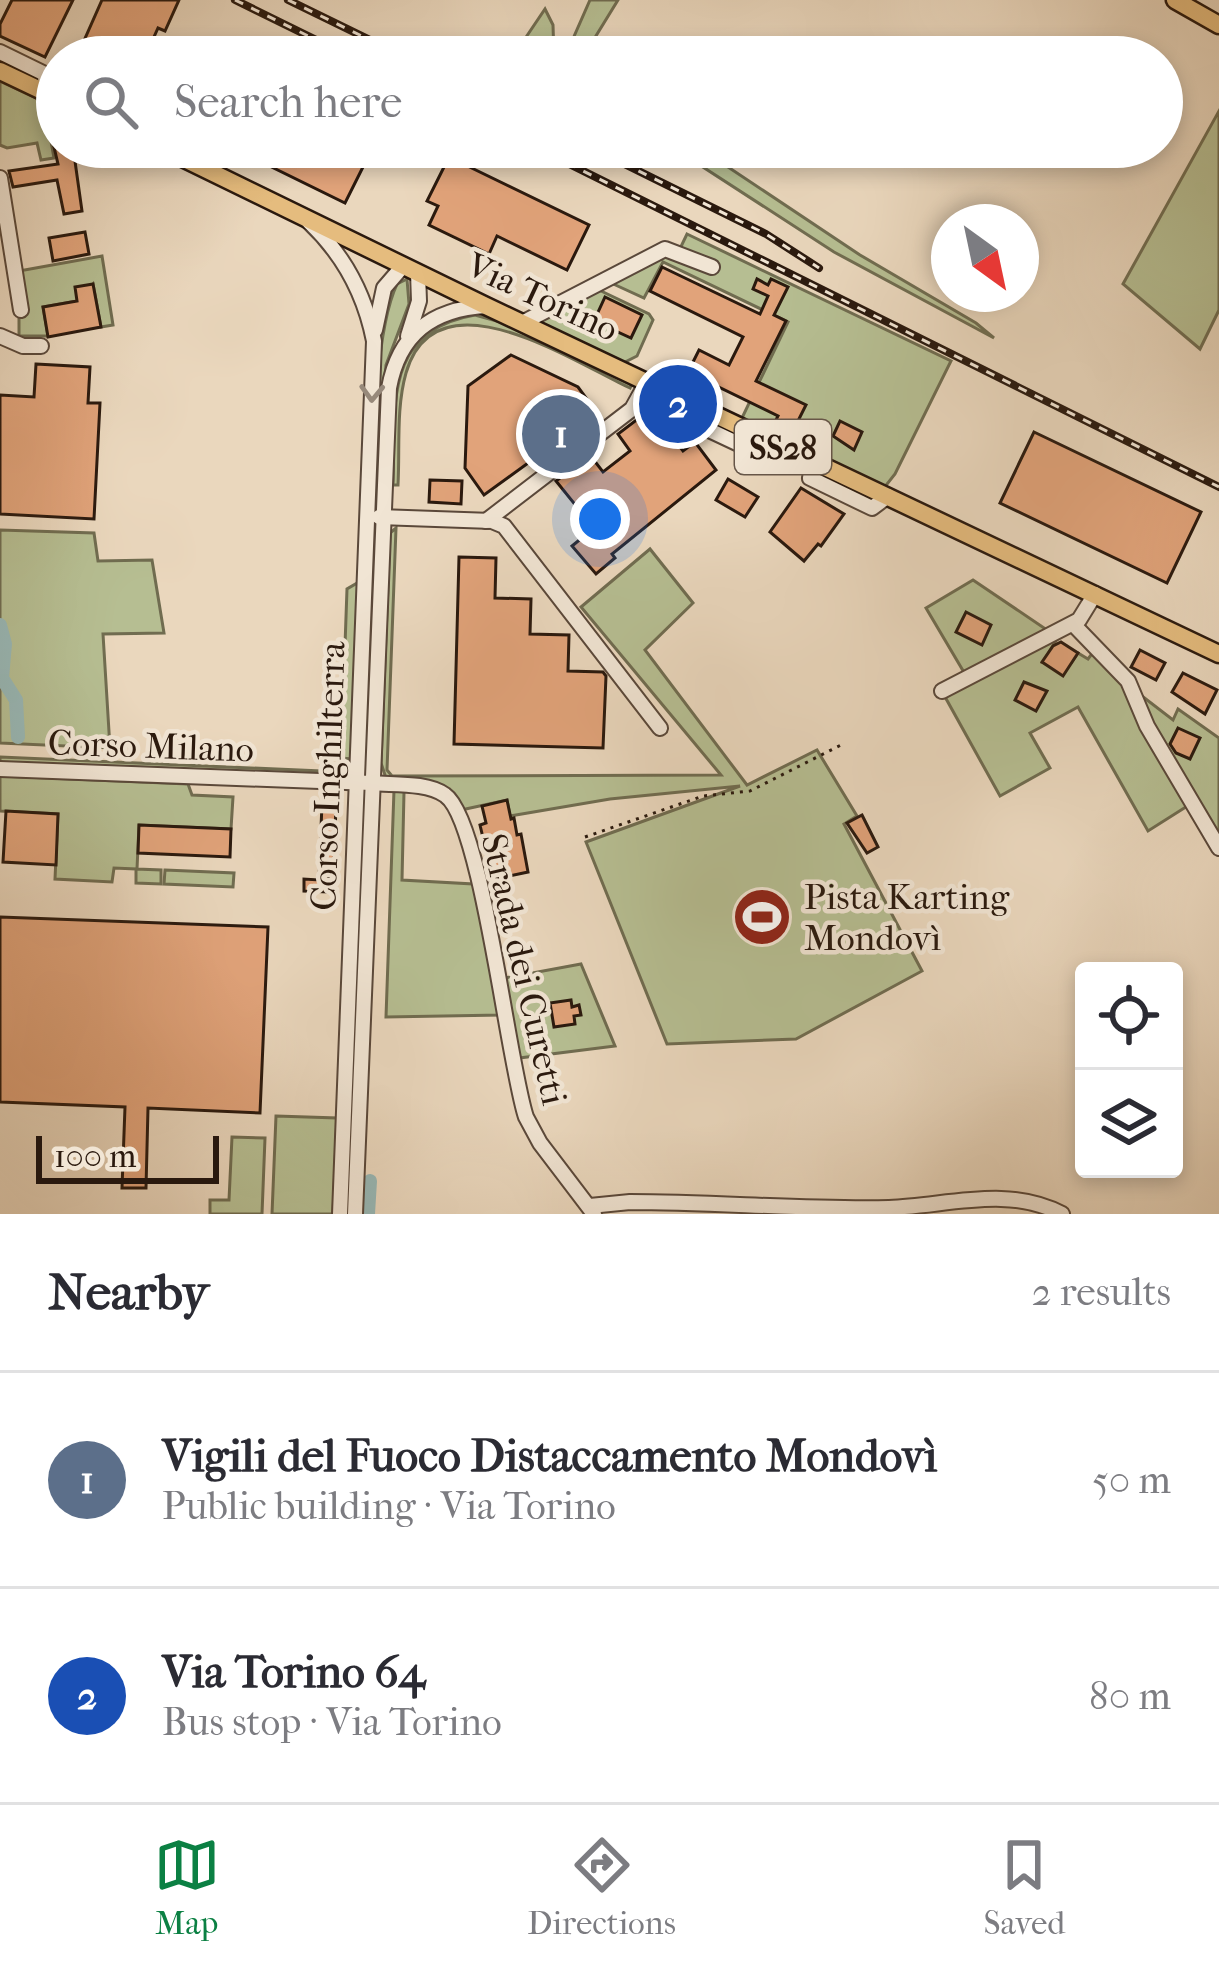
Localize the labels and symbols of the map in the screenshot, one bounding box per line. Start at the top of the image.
north arrow [931,204,1039,312]
street label: Via Torino [459,243,625,350]
pin: 2 [639,359,717,449]
one-way arrow [359,384,385,403]
pin: 1 [522,389,600,479]
road number: SS28 [735,420,831,474]
your location [570,489,630,549]
street label: Corso Inghilterra [302,640,354,911]
street label: Corso Milano [47,721,255,771]
street label: Strada dei Curetti [472,830,576,1109]
place label: Pista Karting Mondovì [804,876,1010,959]
sports icon: Pista Karting Mondovì [731,886,793,948]
scale bar [36,1130,219,1183]

